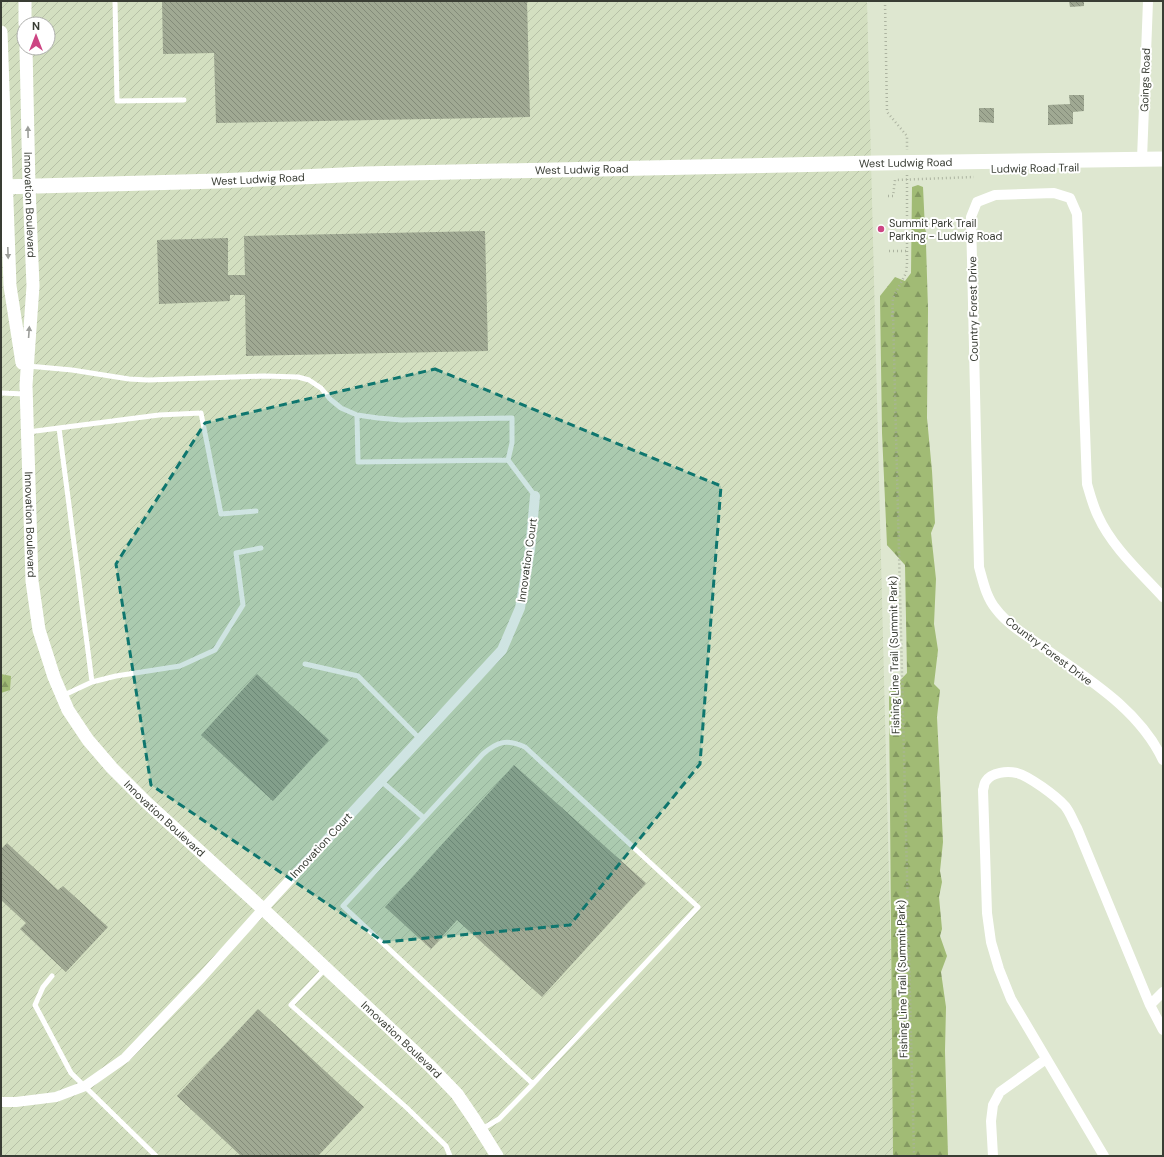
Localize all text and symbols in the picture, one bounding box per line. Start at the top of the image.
north arrow [16,16,56,56]
text: N [32,19,40,33]
street label: Goings Road [1137,48,1153,112]
one-way arrow [24,126,31,138]
street label: Innovation Boulevard [21,152,39,258]
street label: West Ludwig Road [859,155,953,170]
street label: Ludwig Road Trail [991,160,1079,176]
street label: West Ludwig Road [535,161,629,177]
street label: West Ludwig Road [211,170,305,188]
place label: Summit Park Trail Parking - Ludwig Road [889,216,1002,243]
marker: Summit Park Trail Parking - Ludwig Road [876,224,886,234]
one-way arrow [5,247,12,259]
street label: Country Forest Drive [965,256,981,362]
one-way arrow [26,326,33,338]
street label: Innovation Boulevard [22,471,39,578]
street label: Innovation Court [514,517,540,603]
street label: Fishing Line Trail (Summit Park) [886,576,902,734]
street label: Country Forest Drive [1003,614,1095,688]
street label: Innovation Boulevard [121,777,208,860]
street label: Innovation Court [287,809,355,881]
street label: Fishing Line Trail (Summit Park) [894,900,910,1058]
street label: Innovation Boulevard [358,998,445,1081]

